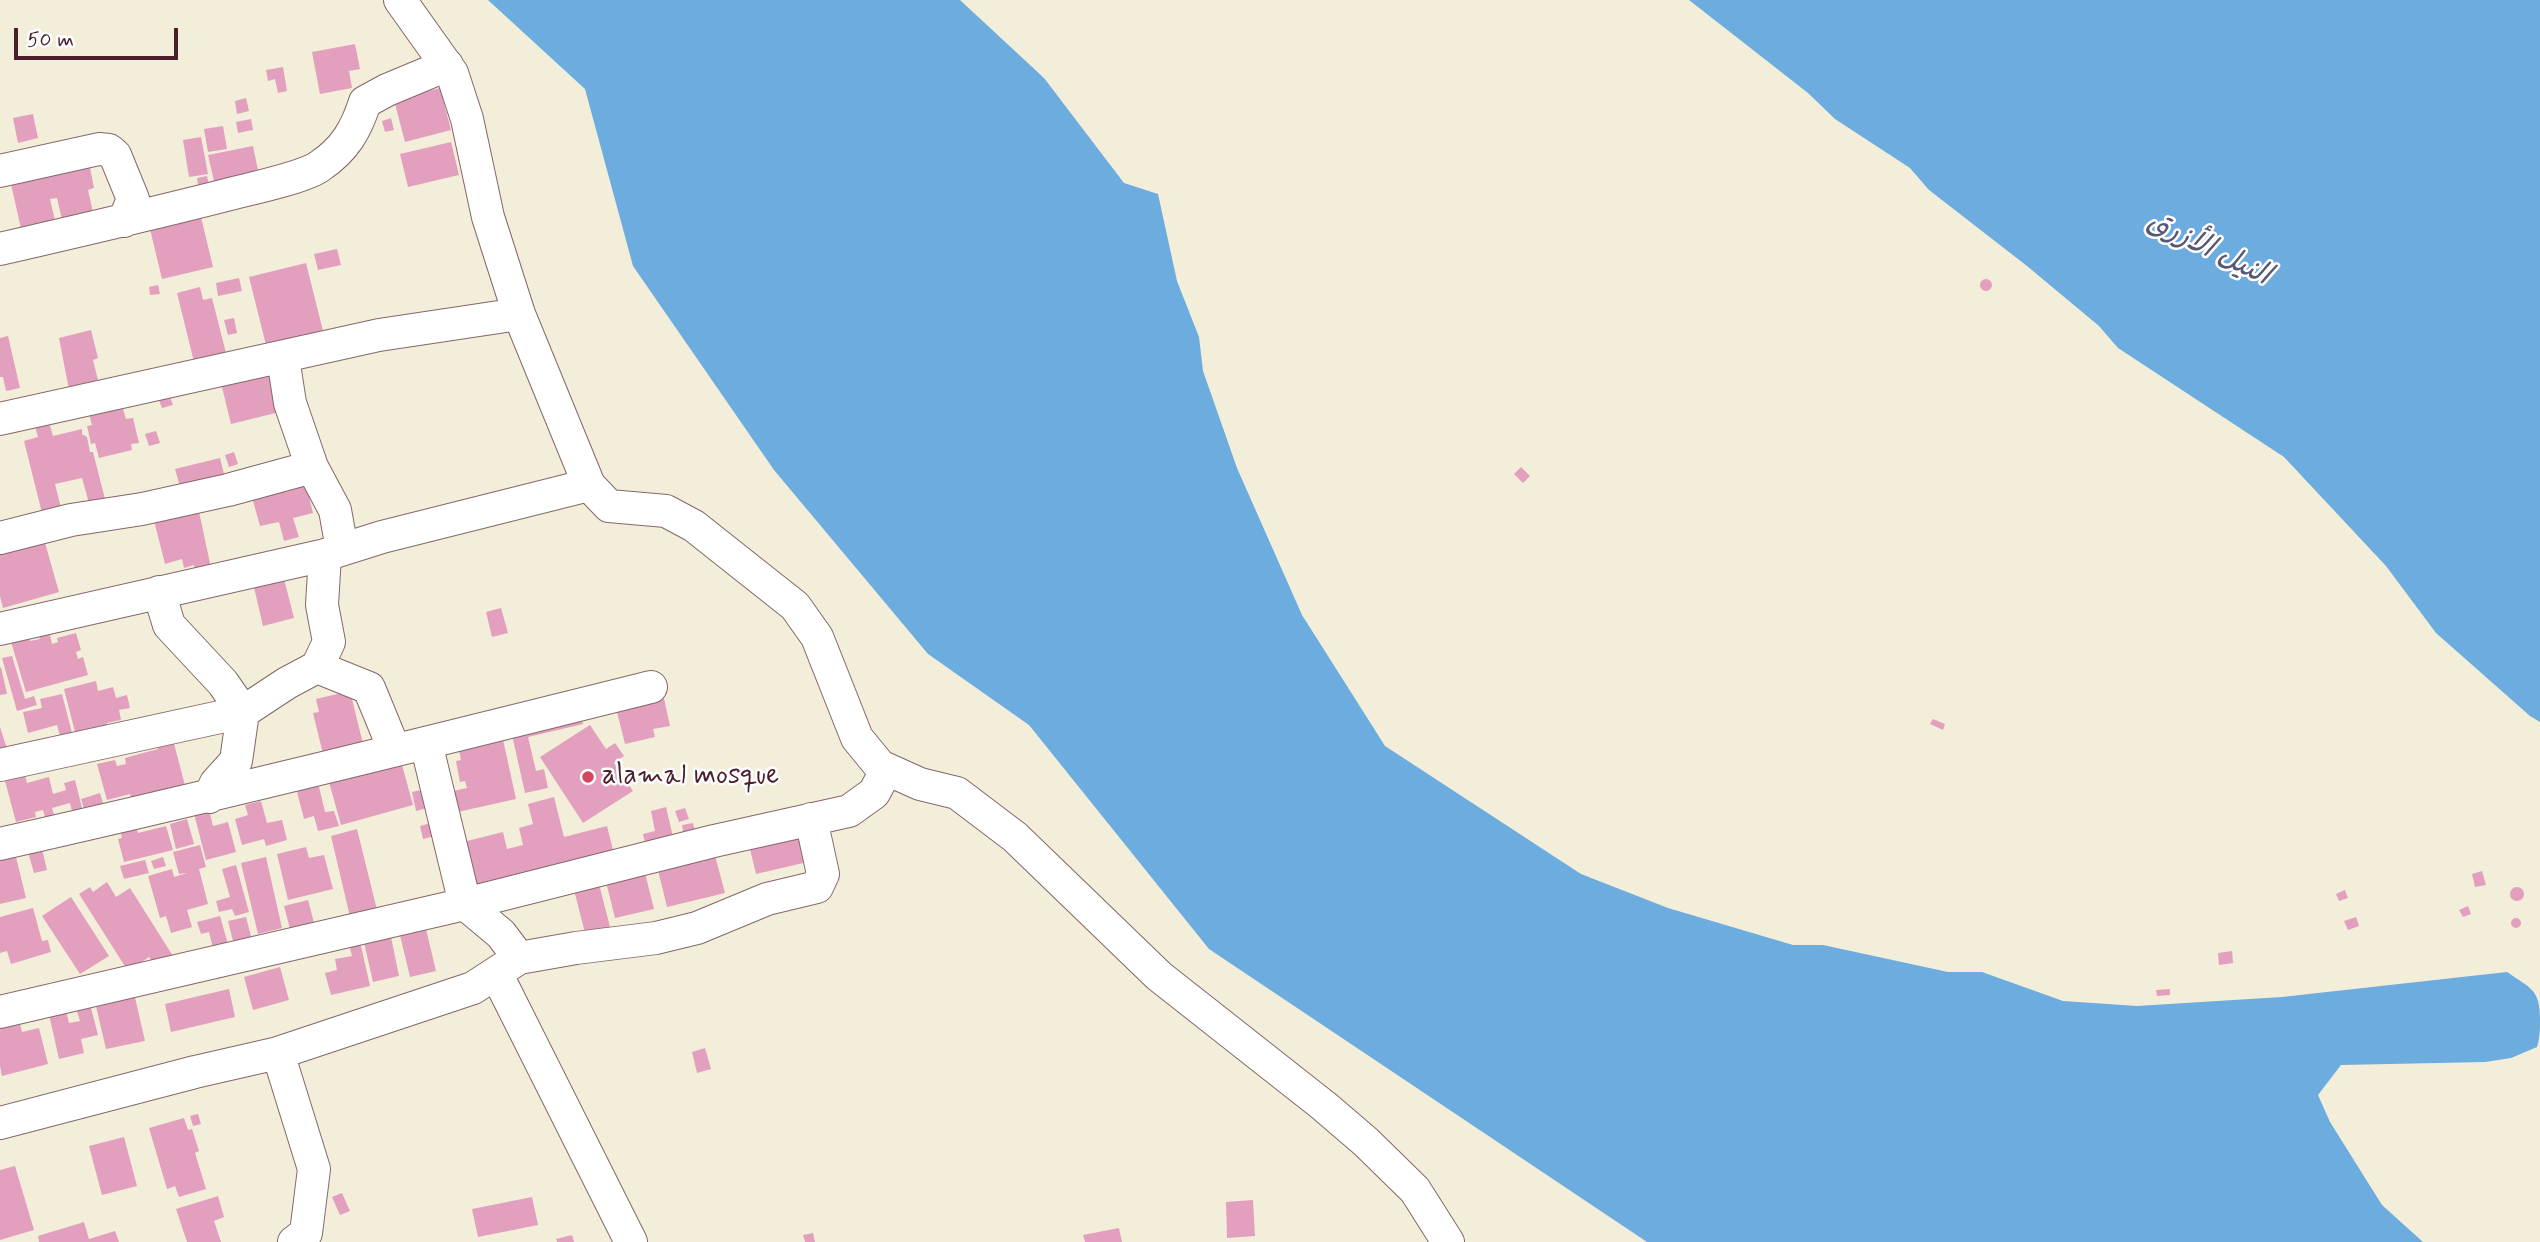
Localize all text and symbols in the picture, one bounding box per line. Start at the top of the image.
scale bar [18,14,182,58]
text: 50 m [27,26,74,54]
water label: النيل الأزرق [2140,205,2276,295]
place label: alamal mosque [602,760,779,794]
marker: alamal mosque [580,769,596,785]

